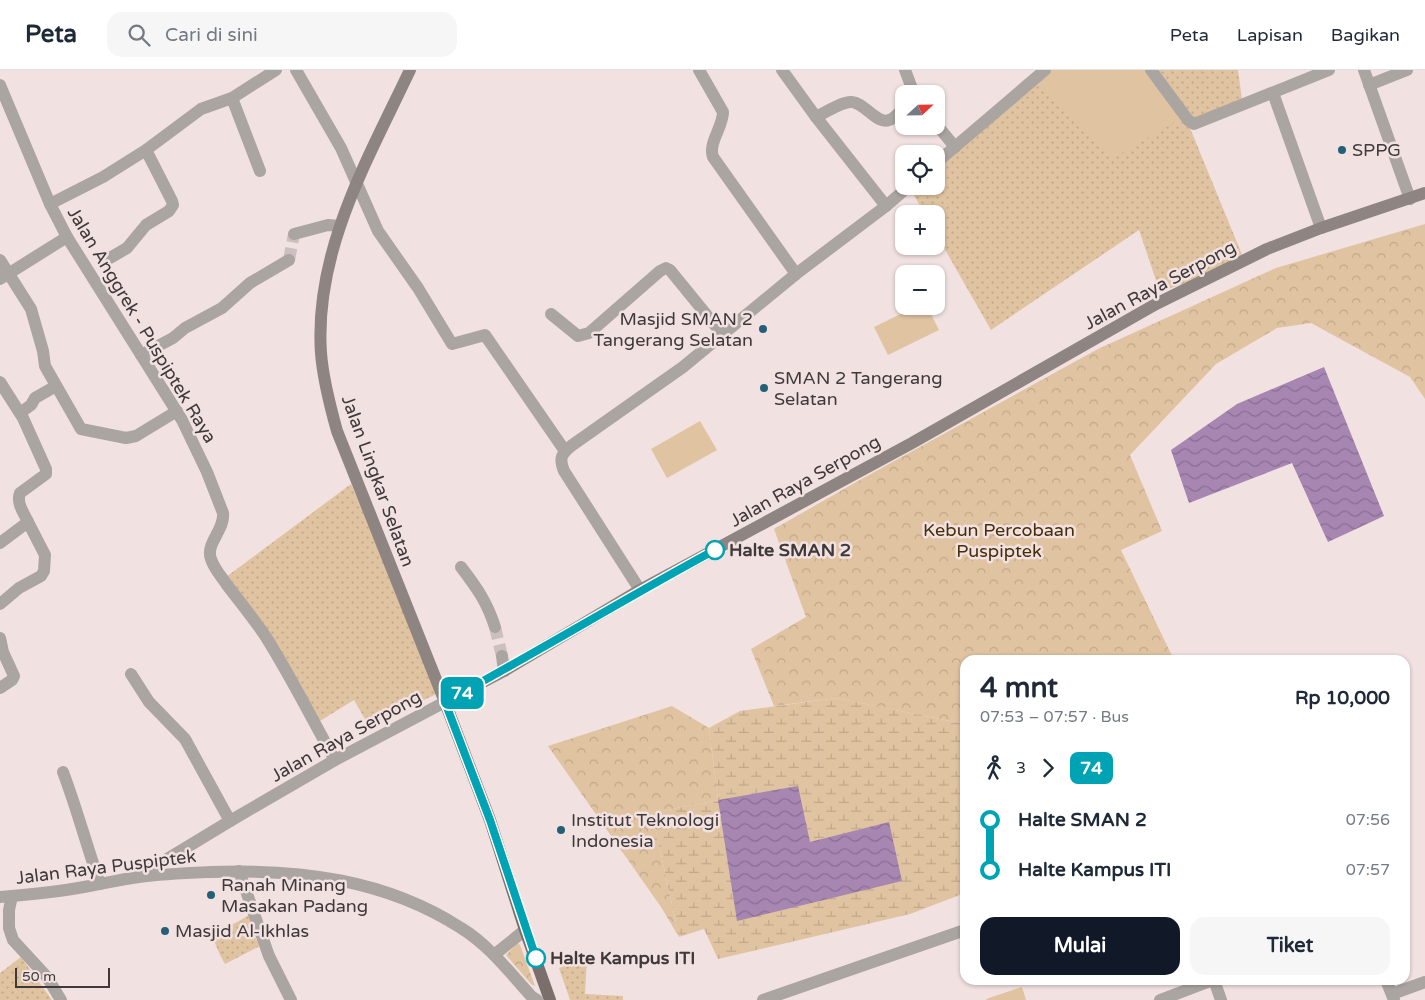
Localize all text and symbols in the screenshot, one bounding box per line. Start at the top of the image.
search box [107,12,457,57]
text: Peta [25,20,77,49]
icon: search [125,21,153,49]
text: Cari di sini [165,24,258,46]
text: Peta [1170,24,1209,46]
text: Lapisan [1237,24,1303,46]
text: Bagikan [1331,24,1400,46]
north arrow [895,85,945,135]
map controls [895,85,945,315]
place label: SPPG [1352,139,1401,161]
marker: SPPG [1336,144,1348,156]
button: locate [895,145,945,195]
street label: Jalan Anggrek - Puspiptek Raya [63,203,221,447]
button: + [895,205,945,255]
street label: Jalan Raya Serpong [1080,236,1240,334]
button: − [895,265,945,315]
place label: Masjid SMAN 2 Tangerang Selatan [593,308,753,351]
marker: Masjid SMAN 2 Tangerang Selatan [757,323,769,335]
place label: SMAN 2 Tangerang Selatan [774,367,943,410]
marker: SMAN 2 Tangerang Selatan [758,382,770,394]
street label: Jalan Lingkar Selatan [337,392,419,570]
street label: Jalan Raya Serpong [726,430,884,532]
park label: Kebun Percobaan Puspiptek [923,519,1075,562]
place label: Halte SMAN 2 [729,539,851,561]
marker: Halte SMAN 2 [705,540,725,560]
text: 4 mnt [980,671,1058,705]
line badge: 74 [440,677,484,709]
text: 74 [451,682,473,704]
street label: Jalan Raya Serpong [267,685,425,787]
text: Rp 10,000 [1295,687,1390,709]
text: 07:53 – 07:57 · Bus [980,707,1129,727]
icon: walk [980,754,1008,782]
icon: forward [1034,754,1062,782]
text: 74 [1080,757,1103,779]
text: 3 [1016,758,1026,778]
place label: Institut Teknologi Indonesia [571,809,719,852]
text: Halte SMAN 2 [1018,809,1147,831]
text: 07:56 [1346,810,1390,830]
marker: Institut Teknologi Indonesia [555,824,567,836]
street label: Jalan Raya Puspiptek [15,845,198,889]
text: Halte Kampus ITI [1018,859,1171,881]
text: 07:57 [1346,860,1390,880]
place label: Ranah Minang Masakan Padang [221,874,368,917]
marker: Ranah Minang Masakan Padang [205,889,217,901]
button: Mulai [980,917,1180,975]
button: Tiket [1190,917,1390,975]
place label: Masjid Al-Ikhlas [175,920,309,942]
marker: Masjid Al-Ikhlas [159,925,171,937]
place label: Halte Kampus ITI [550,947,695,969]
marker: Halte Kampus ITI [526,948,546,968]
scale bar [15,965,110,988]
text: 50 m [22,968,56,985]

